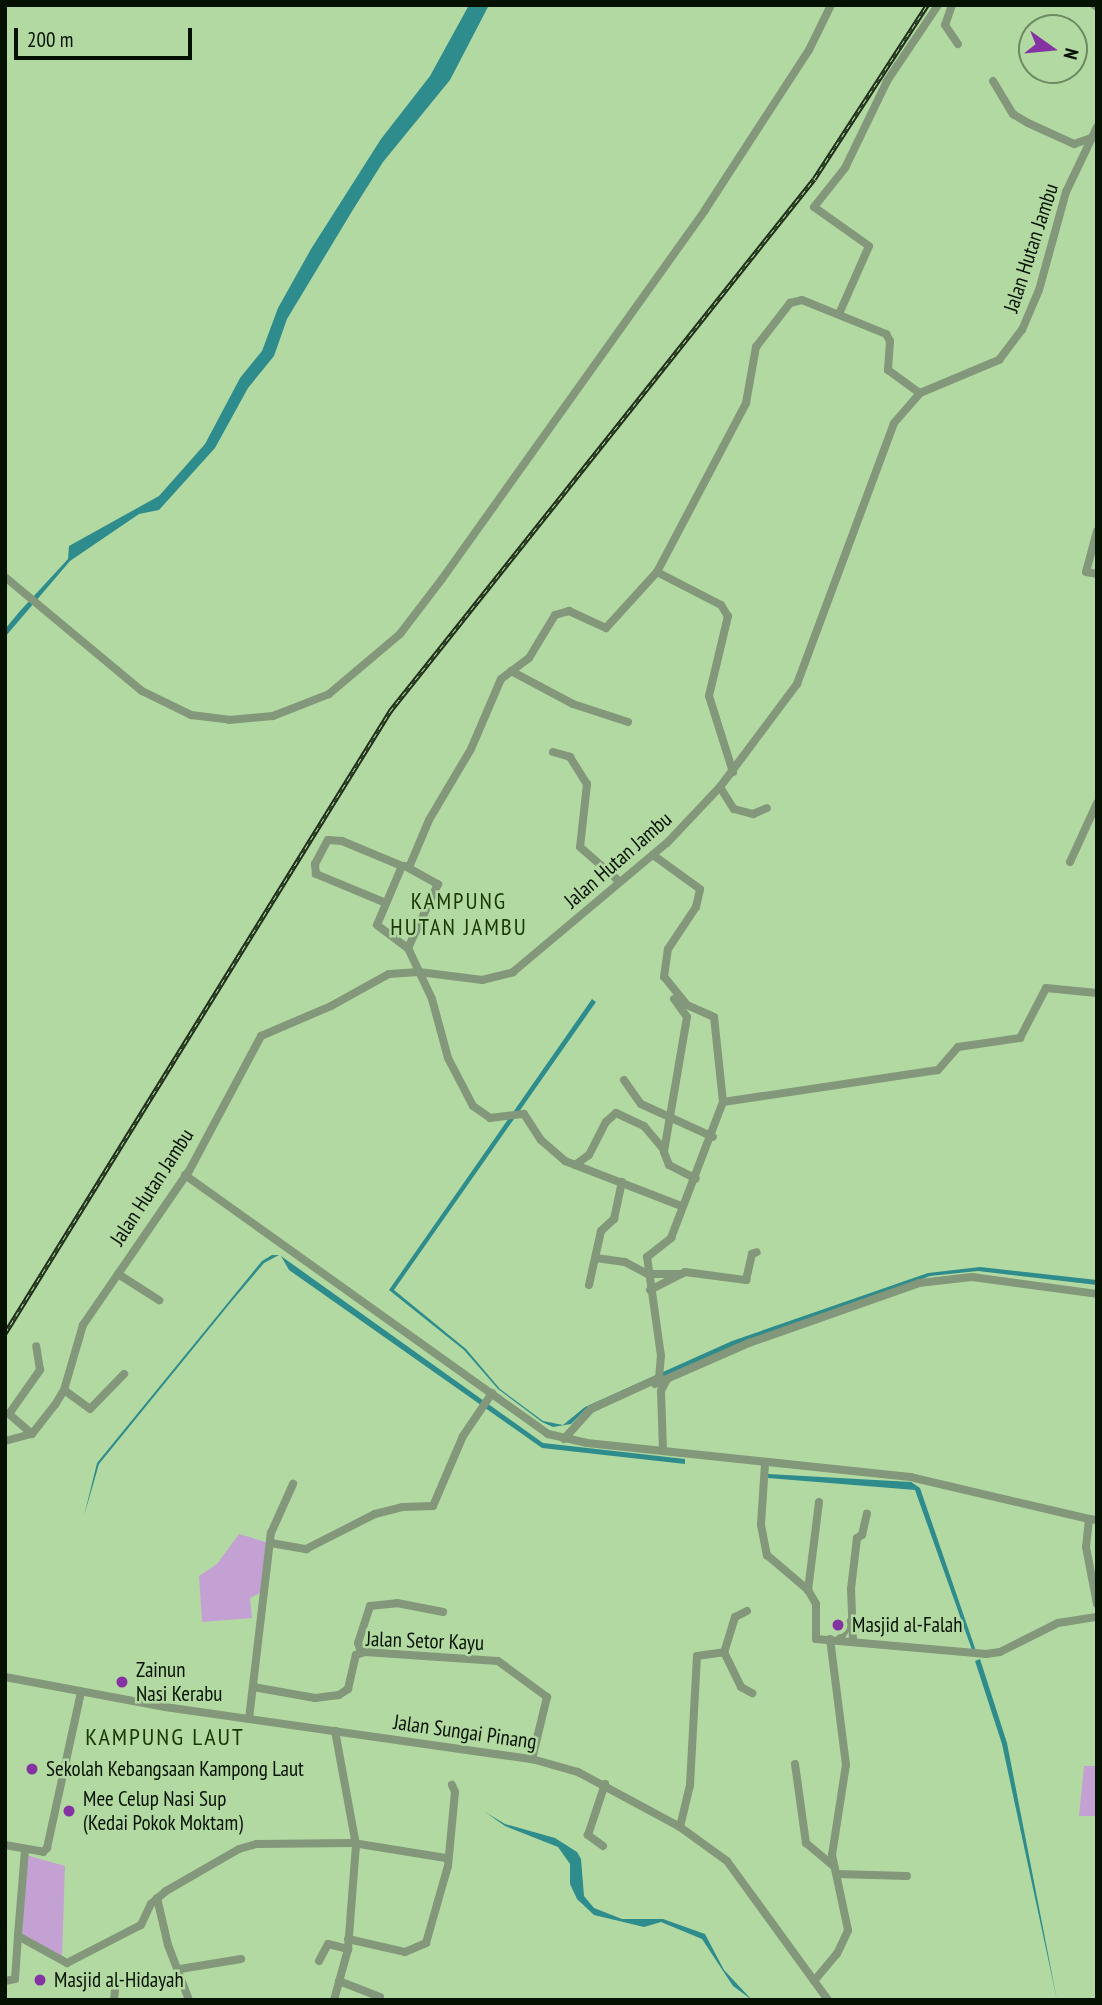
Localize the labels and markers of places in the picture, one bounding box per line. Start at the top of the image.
place label: Masjid al-Falah [852,1612,963,1638]
marker: Masjid al-Falah [830,1617,846,1633]
place label: Zainun Nasi Kerabu [136,1657,222,1707]
marker: Zainun Nasi Kerabu [114,1674,130,1690]
place label: Sekolah Kebangsaan Kampong Laut [46,1756,304,1782]
marker: Sekolah Kebangsaan Kampong Laut [24,1761,40,1777]
place label: Mee Celup Nasi Sup (Kedai Pokok Moktam) [83,1786,243,1836]
marker: Mee Celup Nasi Sup (Kedai Pokok Moktam) [61,1803,77,1819]
place label: Masjid al-Hidayah [54,1967,184,1993]
marker: Masjid al-Hidayah [32,1972,48,1988]

